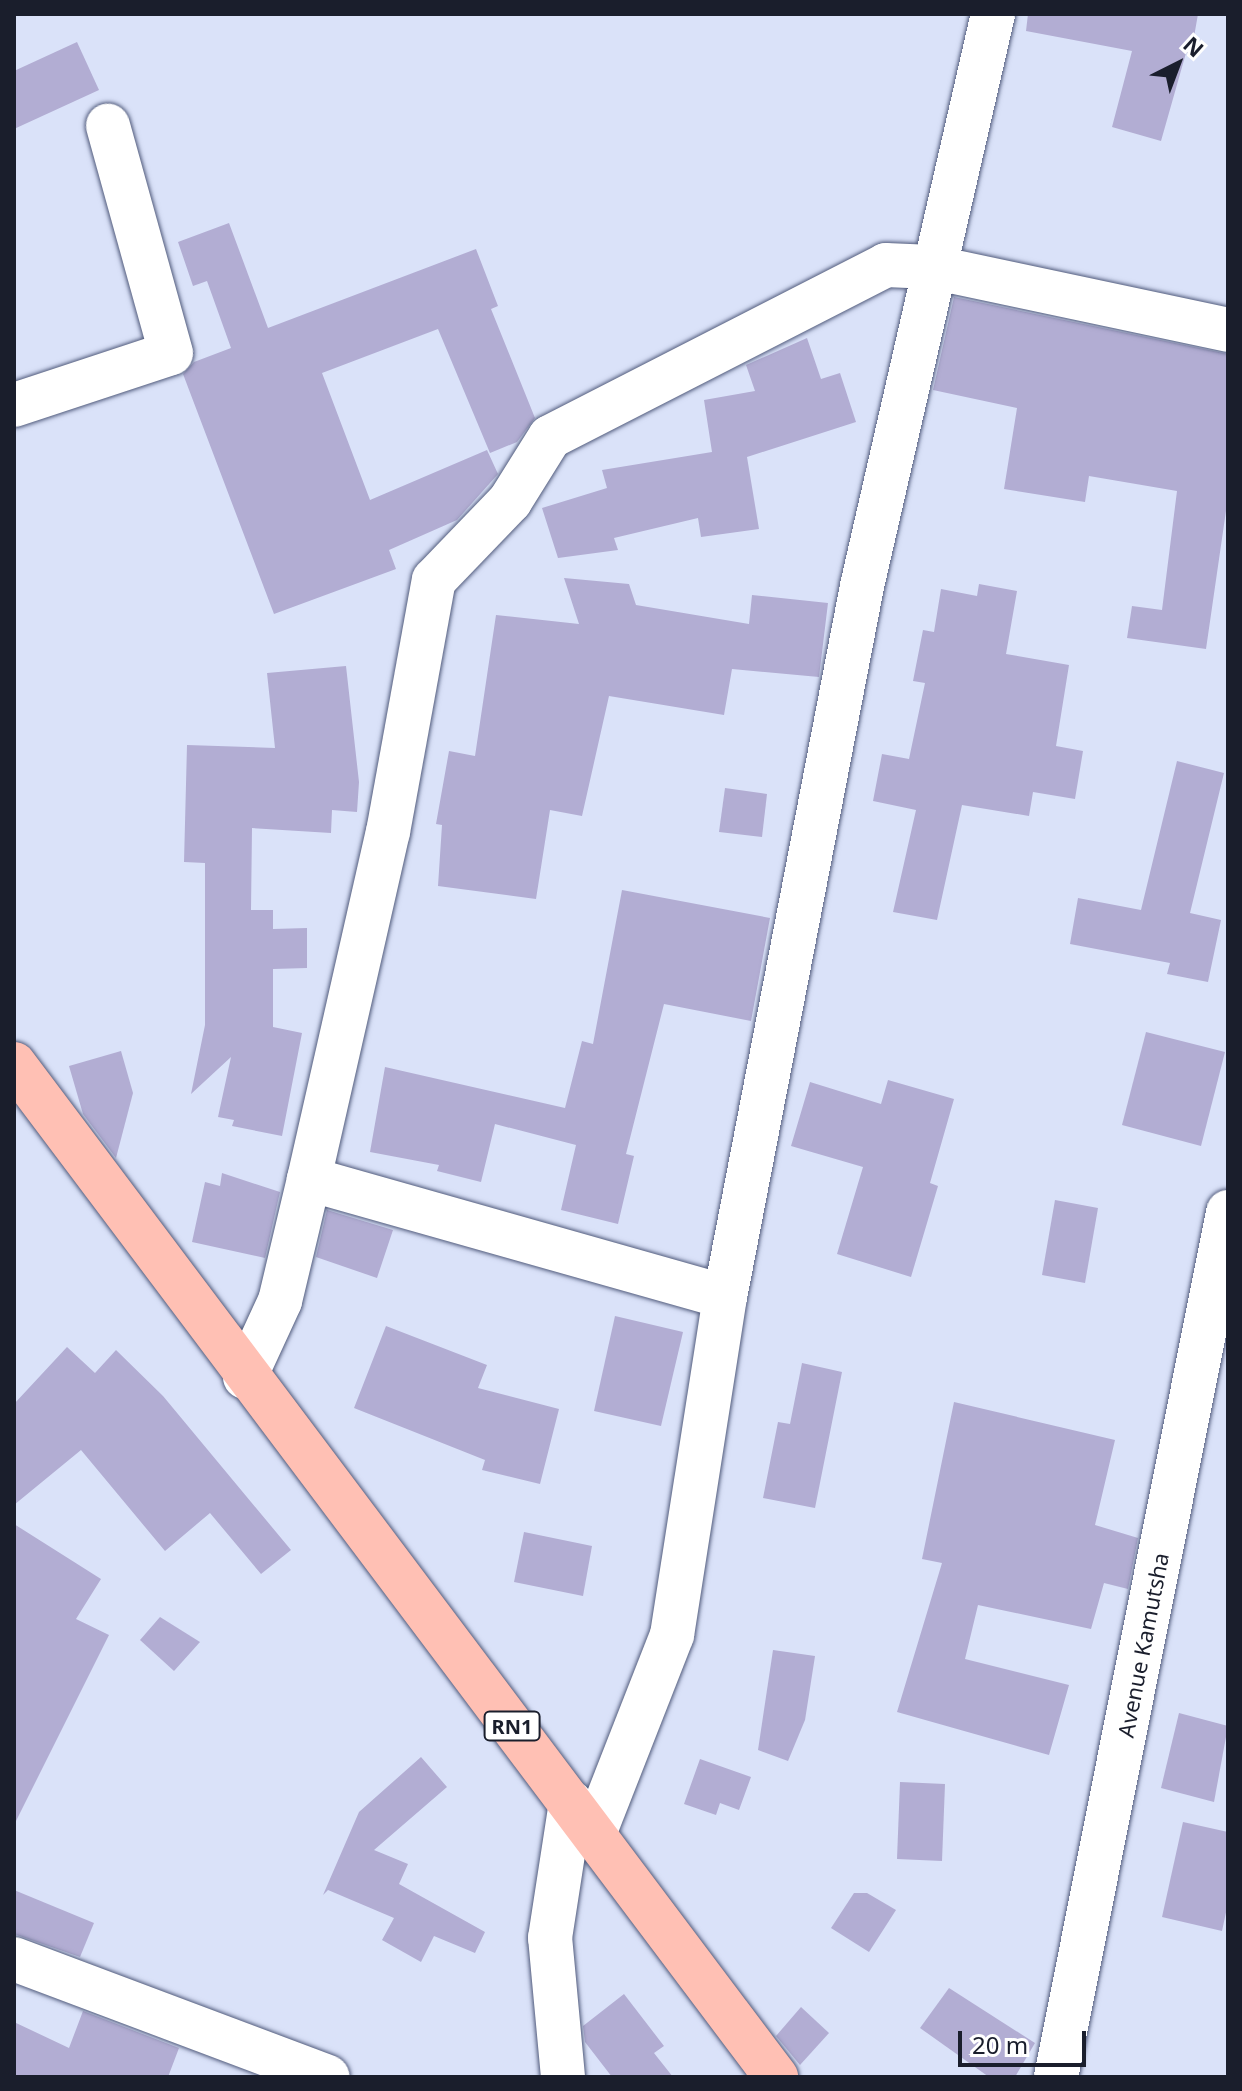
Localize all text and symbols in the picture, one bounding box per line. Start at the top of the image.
north arrow [1138,24,1218,104]
text: N [1177,29,1211,63]
street label: Avenue Kamutsha [1112,1550,1174,1740]
road number: RN1 [482,1710,542,1742]
scale bar [962,2015,1090,2065]
text: 20 m [972,2028,1028,2061]

